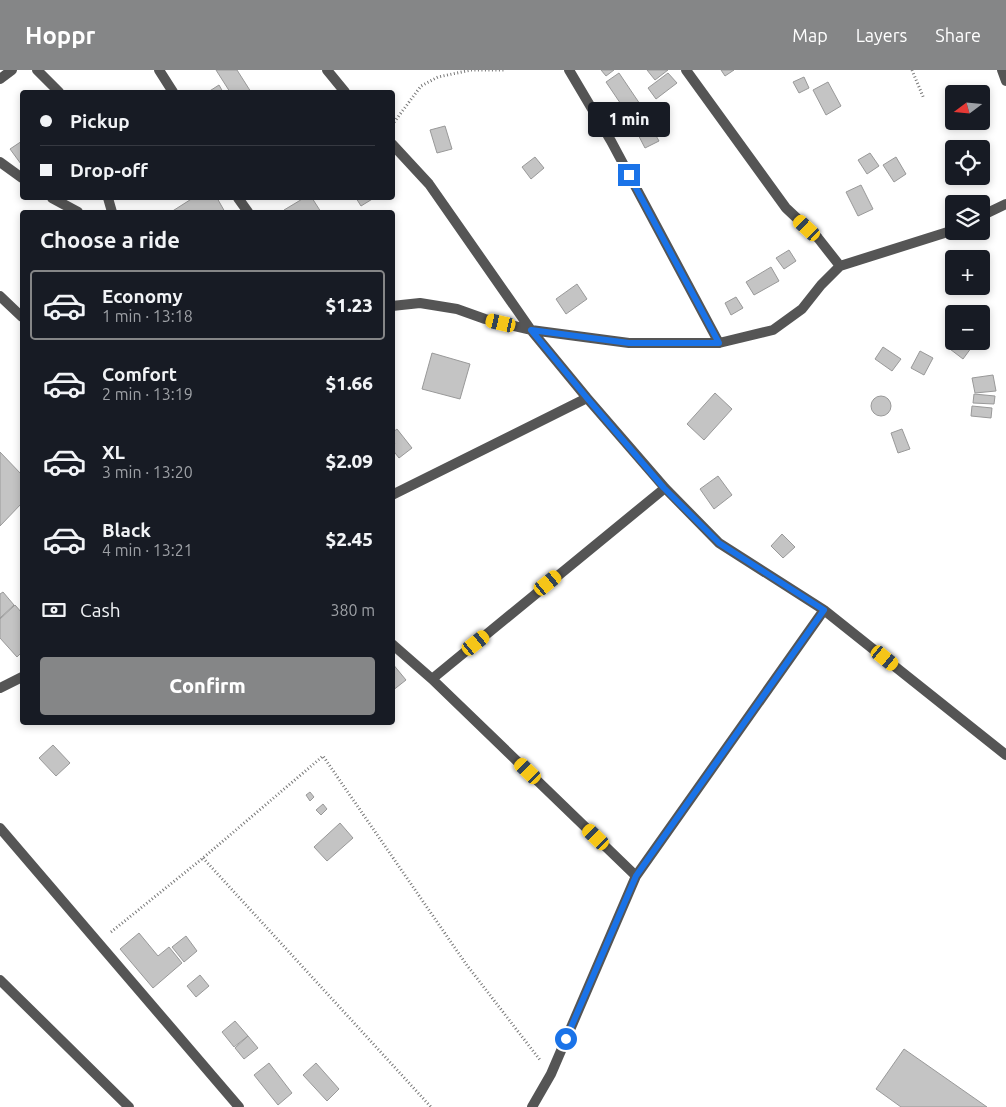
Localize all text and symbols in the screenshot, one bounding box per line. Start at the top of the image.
text: Hoppr [25,22,95,49]
text: Map [792,25,828,45]
text: Layers [856,25,907,45]
text: Share [935,25,981,45]
north arrow [945,85,990,130]
map controls [945,85,990,350]
callout: 1 min [588,102,670,138]
text: Pickup [70,110,130,132]
text: 1 min [609,110,649,128]
button: locate [945,140,990,185]
text: Drop-off [70,159,148,181]
route end [618,164,640,186]
button: layers [945,195,990,240]
car [790,212,823,244]
text: Choose a ride [40,227,180,252]
button: + [945,250,990,295]
icon: car [42,283,87,328]
text: Economy [102,285,183,307]
text: $1.23 [325,294,373,316]
button: − [945,305,990,350]
text: 1 min · 13:18 [102,307,193,325]
car [484,312,517,334]
icon: car [42,361,87,406]
text: Comfort [102,363,177,385]
text: $1.66 [325,372,373,394]
text: 2 min · 13:19 [102,385,193,403]
icon: car [42,439,87,484]
text: XL [102,441,125,463]
text: $2.09 [325,450,373,472]
text: 3 min · 13:20 [102,463,193,481]
icon: car [42,517,87,562]
text: Black [102,519,151,541]
text: $2.45 [325,528,373,550]
text: 4 min · 13:21 [102,541,193,559]
car [531,568,564,598]
icon: cash [40,596,68,624]
text: Cash [80,599,121,621]
text: 380 m [330,601,375,619]
car [459,628,492,658]
car [868,643,901,673]
button: Confirm [40,657,375,715]
car [511,755,544,787]
car [579,821,612,853]
route start [555,1028,577,1050]

